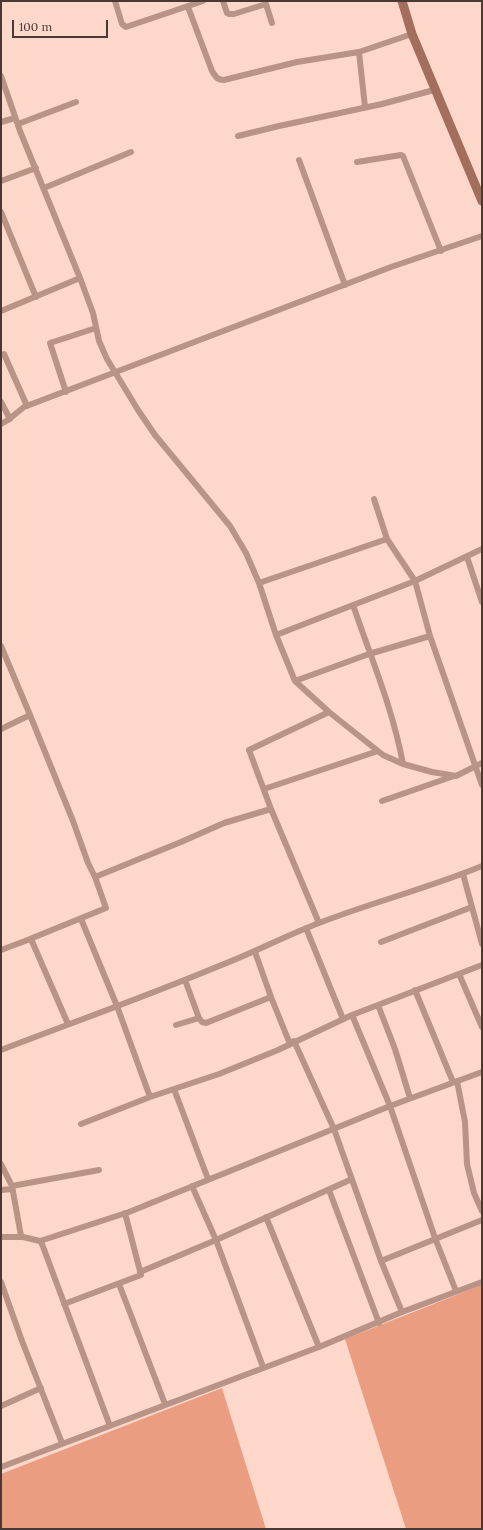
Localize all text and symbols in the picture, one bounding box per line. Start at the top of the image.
scale bar [14,12,110,38]
text: 100 m [19,19,52,34]

